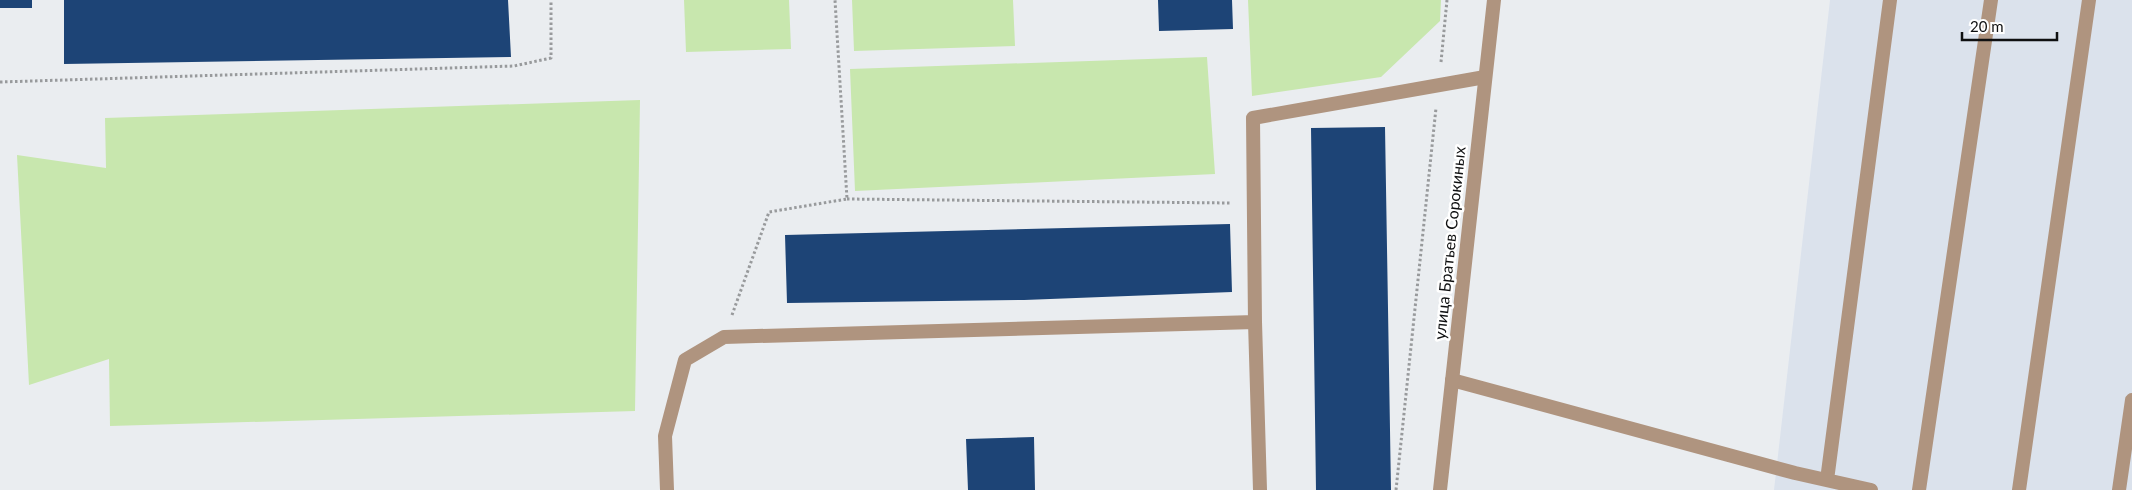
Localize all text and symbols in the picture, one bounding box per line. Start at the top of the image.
scale bar [1962,10,2057,42]
text: 20 m [1970,17,2004,35]
street label: улица Братьев Сорокиных [1429,145,1469,341]

